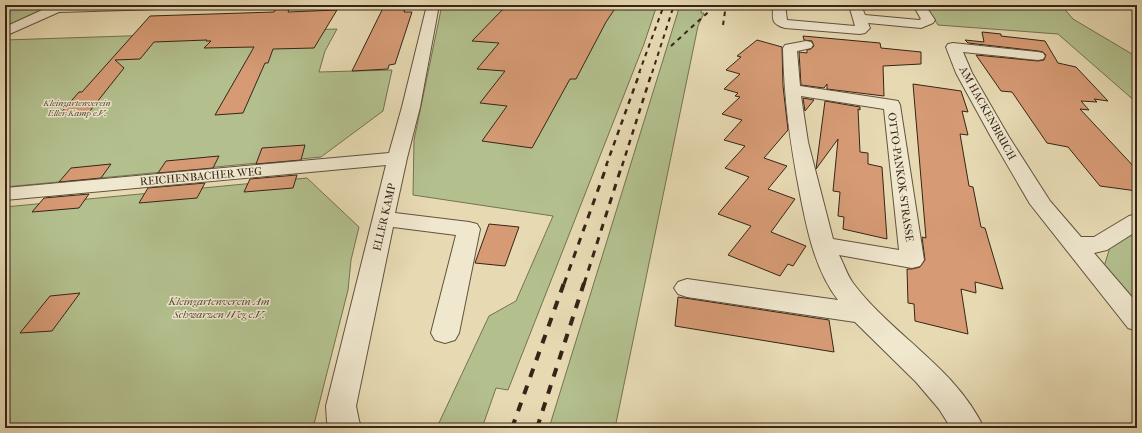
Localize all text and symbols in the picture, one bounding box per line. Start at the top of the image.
street label: AM HACKENBRUCH [956,63,1019,163]
park label: Kleingartenverein Eller Kamp e.V. [42,98,111,118]
street label: OTTO-PANKOK-STRASSE [885,112,916,243]
street label: REICHENBACHER WEG [139,165,263,188]
street label: ELLER KAMP [370,182,399,252]
park label: Kleingartenverein Am Schwarzen Weg e.V. [167,295,270,321]

